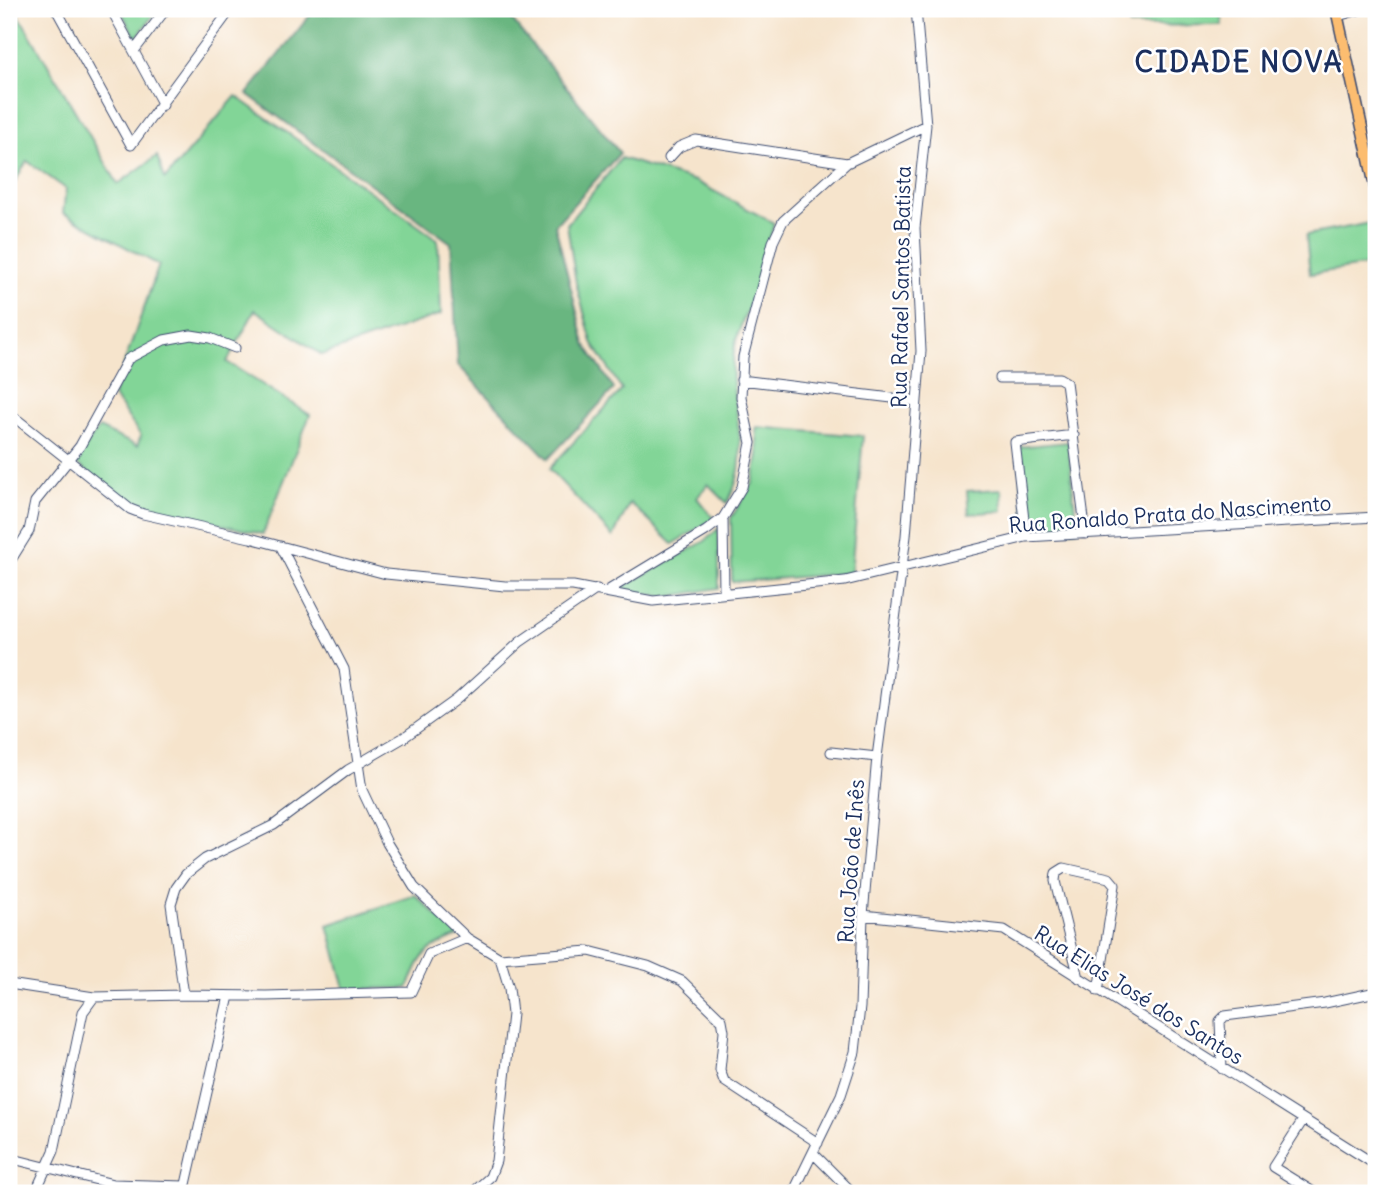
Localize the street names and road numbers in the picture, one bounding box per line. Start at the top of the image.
street label: Rua Rafael Santos Batista [885,166,917,408]
street label: Rua Ronaldo Prata do Nascimento [1008,489,1332,539]
street label: Rua João de Inês [832,778,870,944]
street label: Rua Elias José dos Santos [1029,919,1249,1071]

